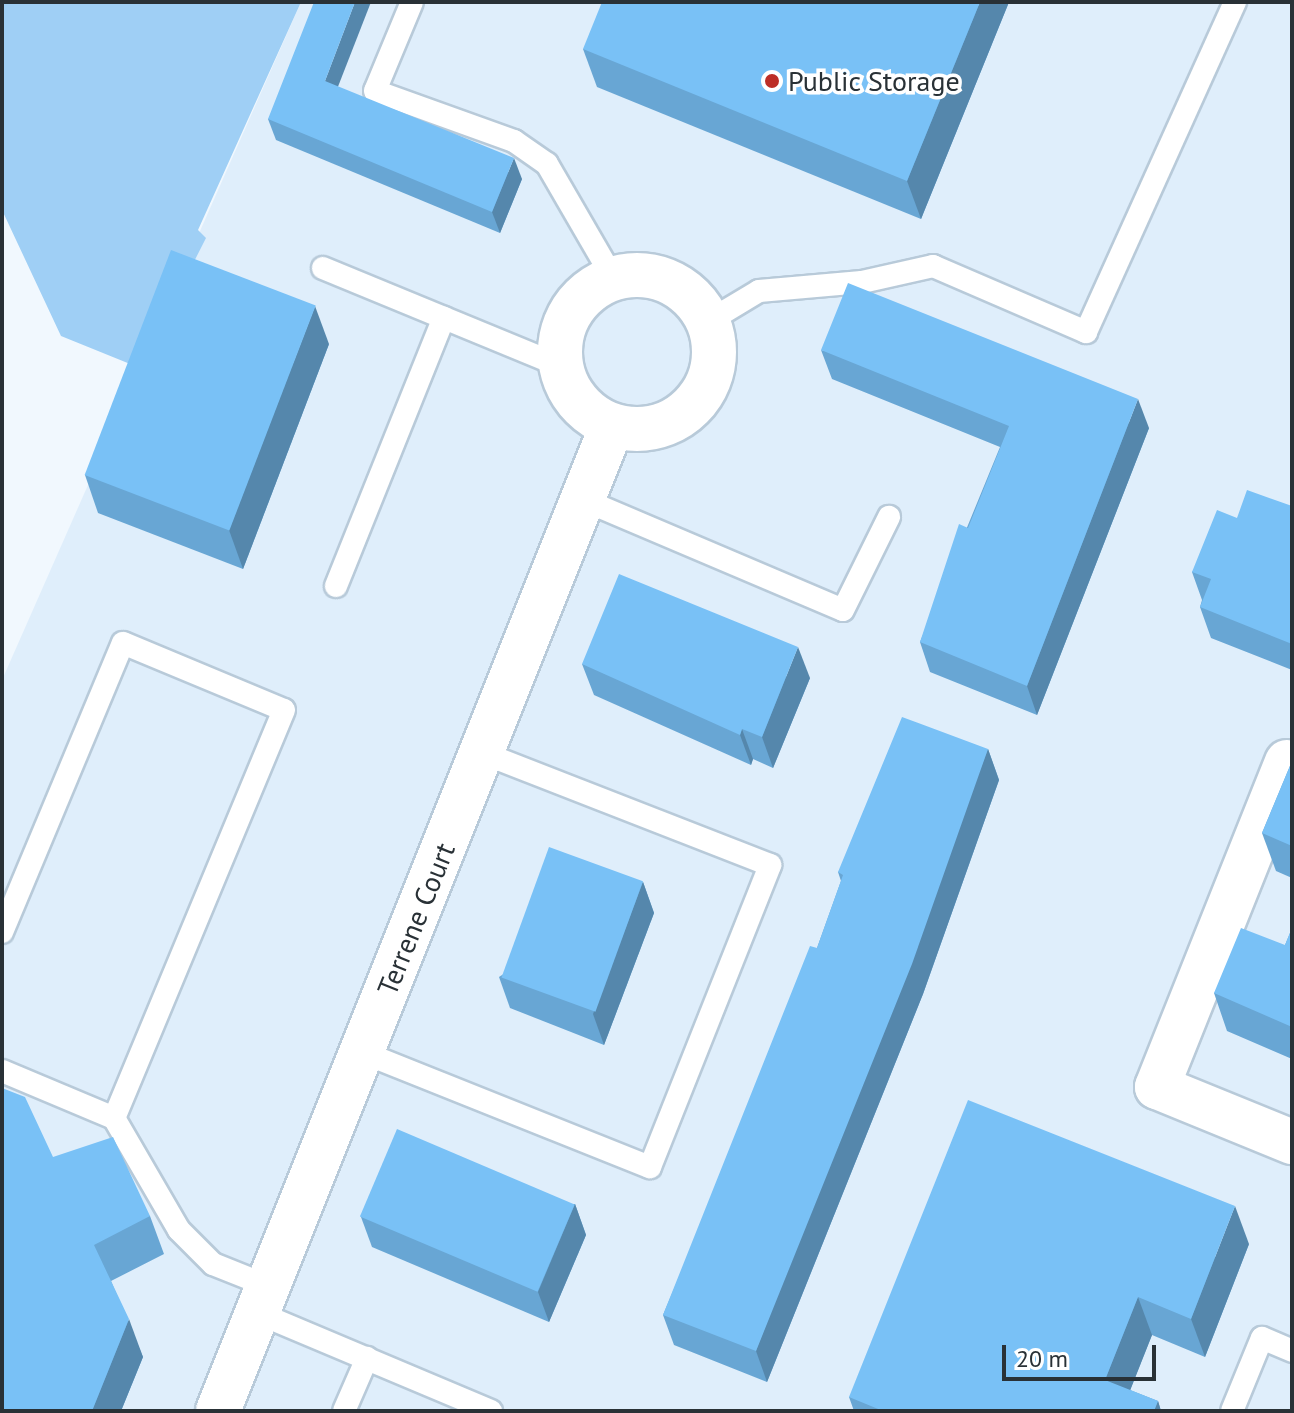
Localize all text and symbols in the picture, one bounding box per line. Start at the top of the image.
place label: Public Storage [788,64,960,98]
marker: Public Storage [763,72,781,90]
street label: Terrene Court [370,838,462,1000]
scale bar [1006,1329,1160,1379]
text: 20 m [1016,1343,1068,1374]

